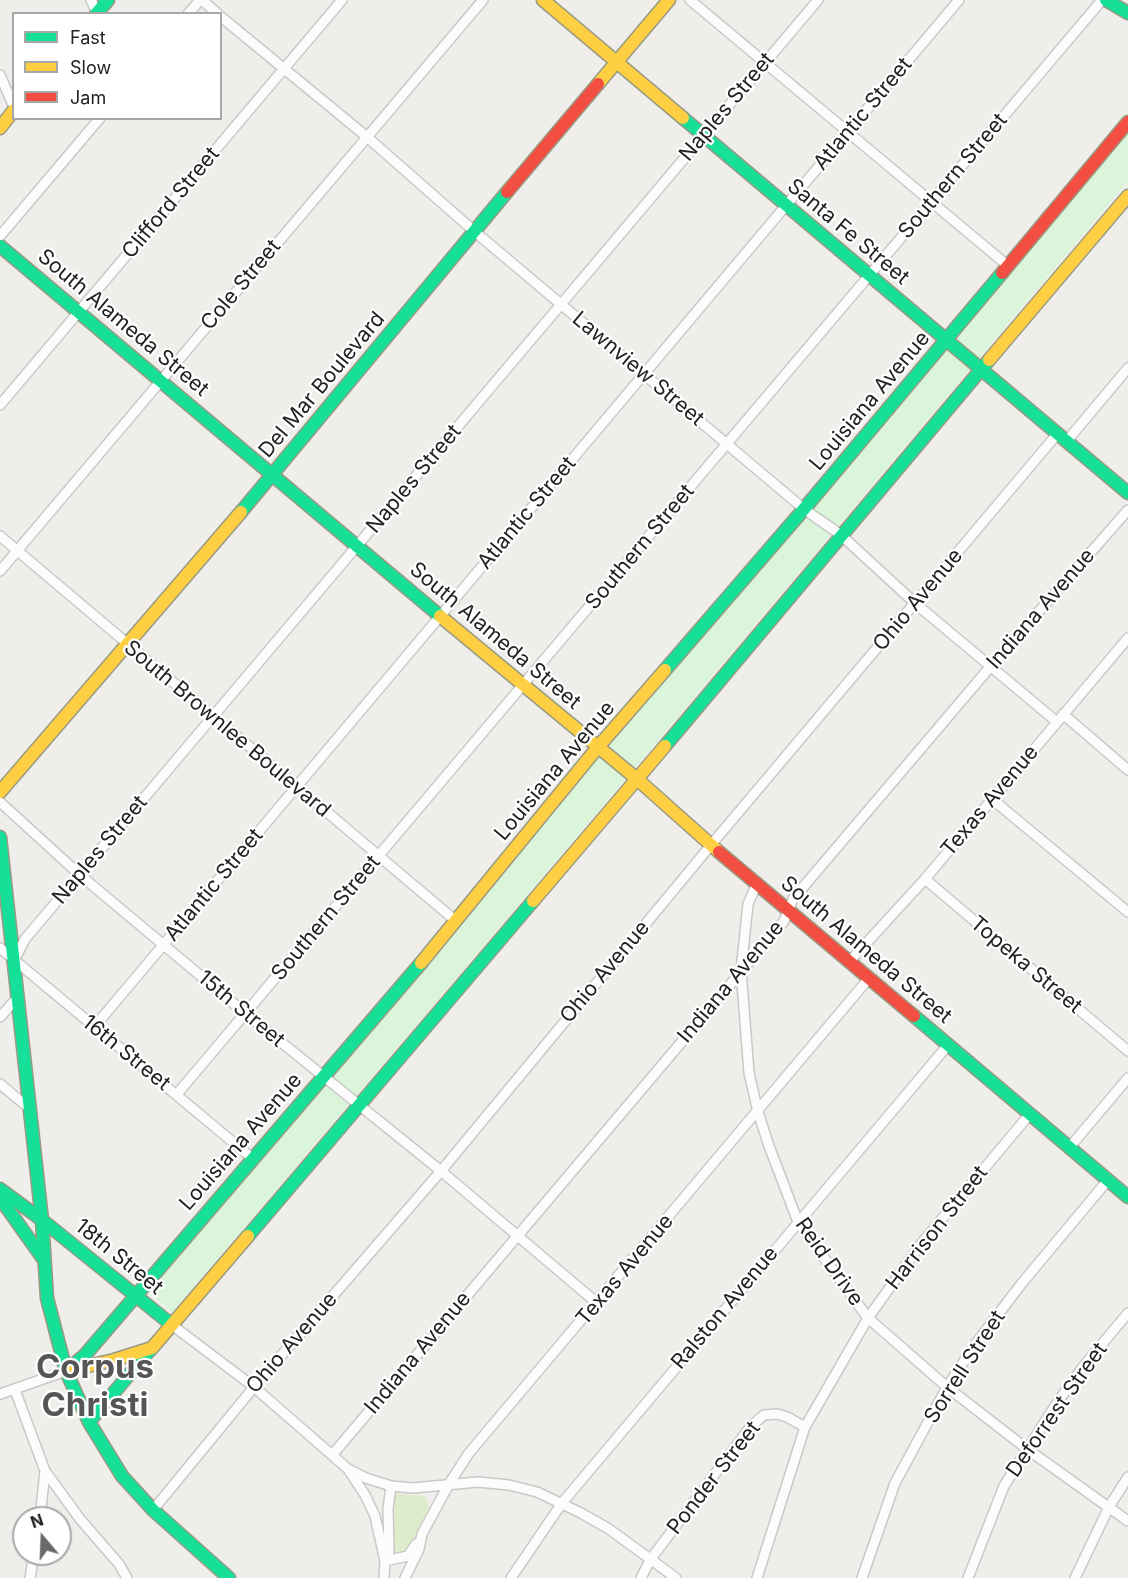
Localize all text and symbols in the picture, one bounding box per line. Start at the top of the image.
legend [12,12,222,120]
text: Fast [70,27,106,48]
street label: Naples Street [674,48,780,166]
street label: Atlantic Street [809,53,917,175]
text: Slow [70,57,111,78]
text: Jam [70,87,106,108]
street label: Southern Street [893,108,1013,244]
street label: Clifford Street [117,142,225,264]
street label: Santa Fe Street [782,174,914,290]
street label: Cole Street [196,235,286,335]
street label: South Alameda Street [32,244,214,402]
street label: Del Mar Boulevard [254,307,390,463]
street label: Lawnview Street [567,307,709,431]
street label: Louisiana Avenue [804,326,936,476]
street label: Naples Street [361,420,467,538]
street label: Atlantic Street [473,452,581,574]
street label: Southern Street [580,479,700,615]
street label: Ohio Avenue [868,544,968,656]
street label: Indiana Avenue [982,544,1100,674]
street label: South Alameda Street [404,557,586,715]
street label: South Brownlee Boulevard [119,635,335,823]
street label: Louisiana Avenue [489,696,621,846]
street label: Texas Avenue [936,740,1044,862]
street label: Naples Street [47,791,153,909]
street label: Atlantic Street [160,824,268,946]
street label: Southern Street [266,850,386,986]
street label: South Alameda Street [775,871,957,1029]
street label: Topeka Street [965,911,1087,1019]
street label: Ohio Avenue [555,916,655,1028]
street label: Indiana Avenue [673,916,789,1048]
street label: 15th Street [192,965,290,1053]
street label: 16th Street [77,1010,175,1096]
street label: Louisiana Avenue [174,1068,308,1216]
street label: Harrison Street [881,1161,993,1295]
street label: Texas Avenue [571,1209,679,1331]
street label: Reid Drive [790,1213,868,1311]
street label: 18th Street [70,1214,168,1300]
street label: Ralston Avenue [666,1241,784,1375]
street label: Ohio Avenue [241,1287,343,1399]
street label: Indiana Avenue [360,1287,476,1419]
street label: Sorrell Street [919,1306,1011,1428]
street label: Deforrest Street [1001,1338,1113,1482]
district label: Corpus Christi [36,1348,154,1426]
street label: Ponder Street [662,1416,766,1540]
north arrow [12,1506,72,1566]
text: N [28,1509,46,1532]

